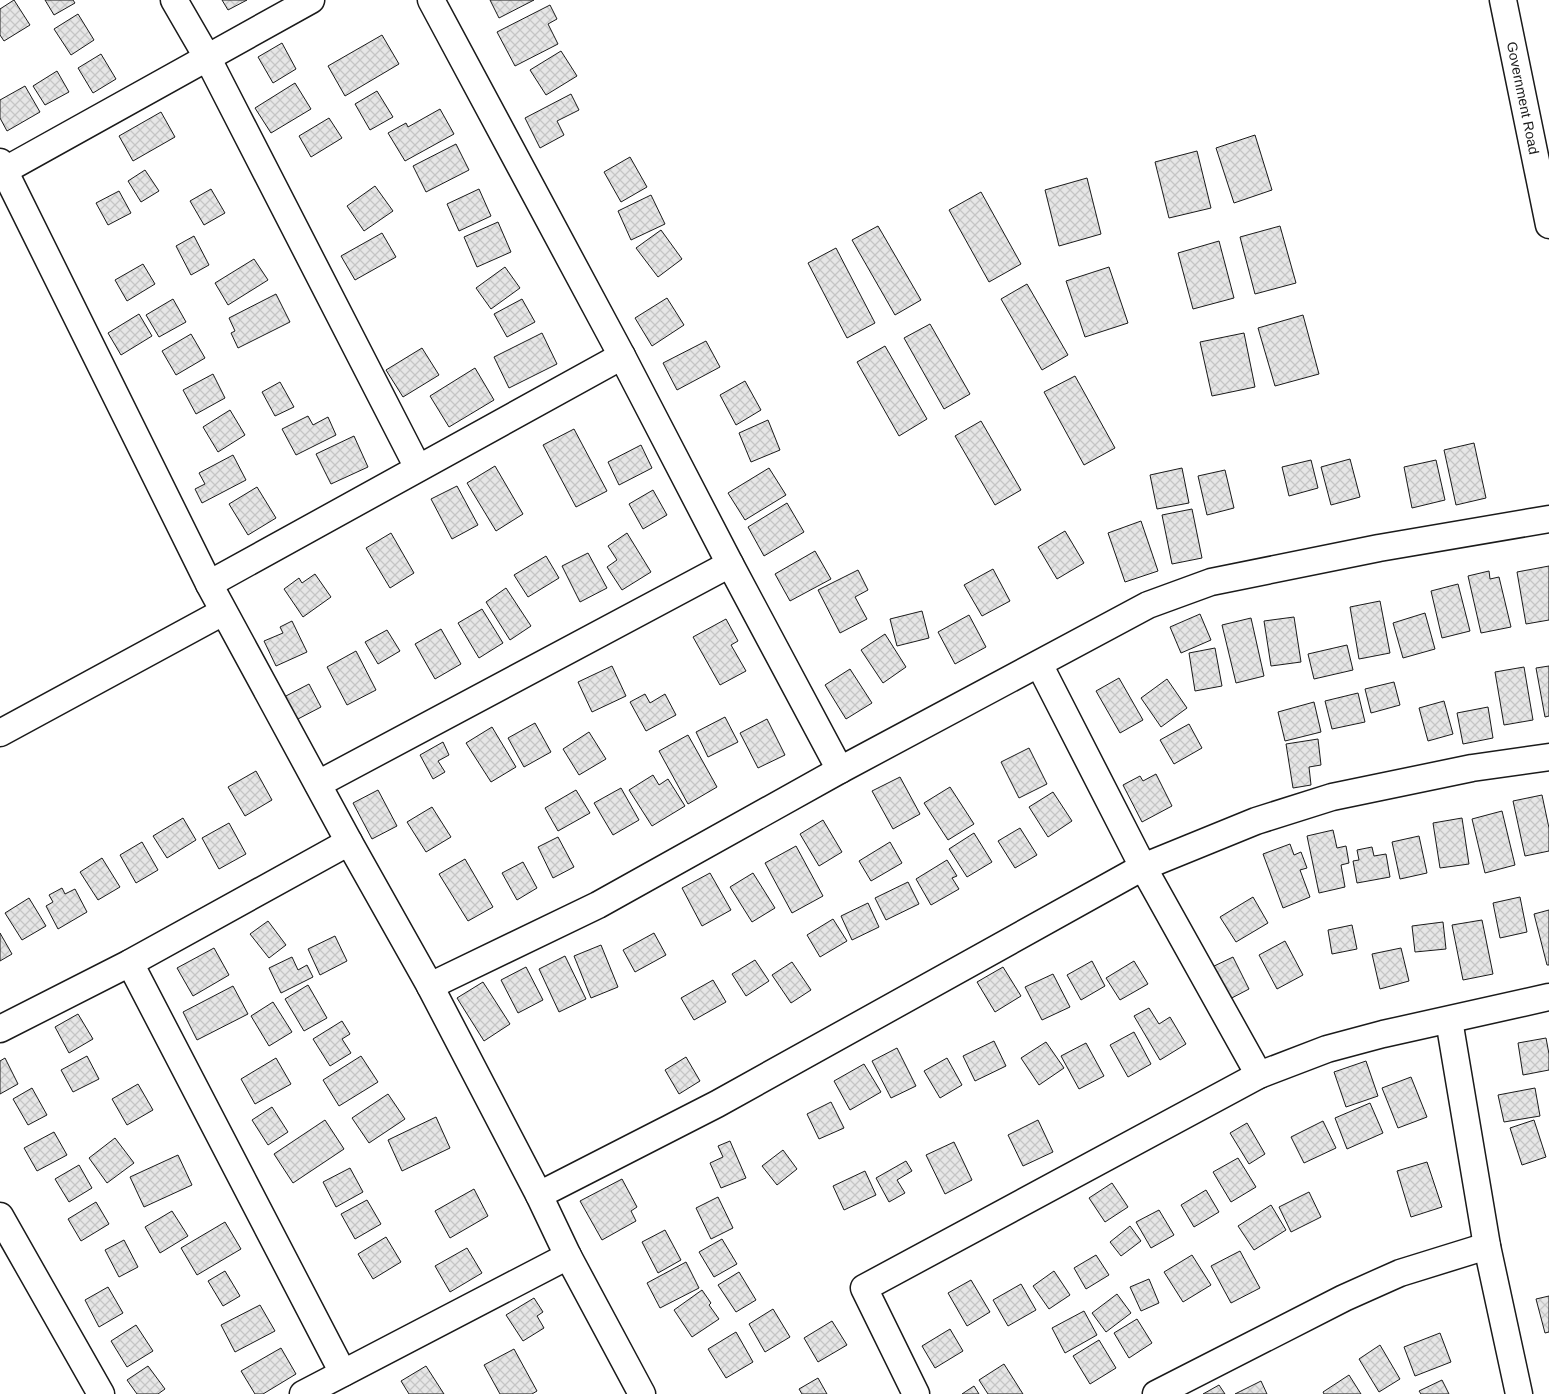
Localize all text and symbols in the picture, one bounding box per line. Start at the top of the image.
street label: Government Road [1504,40,1542,156]

